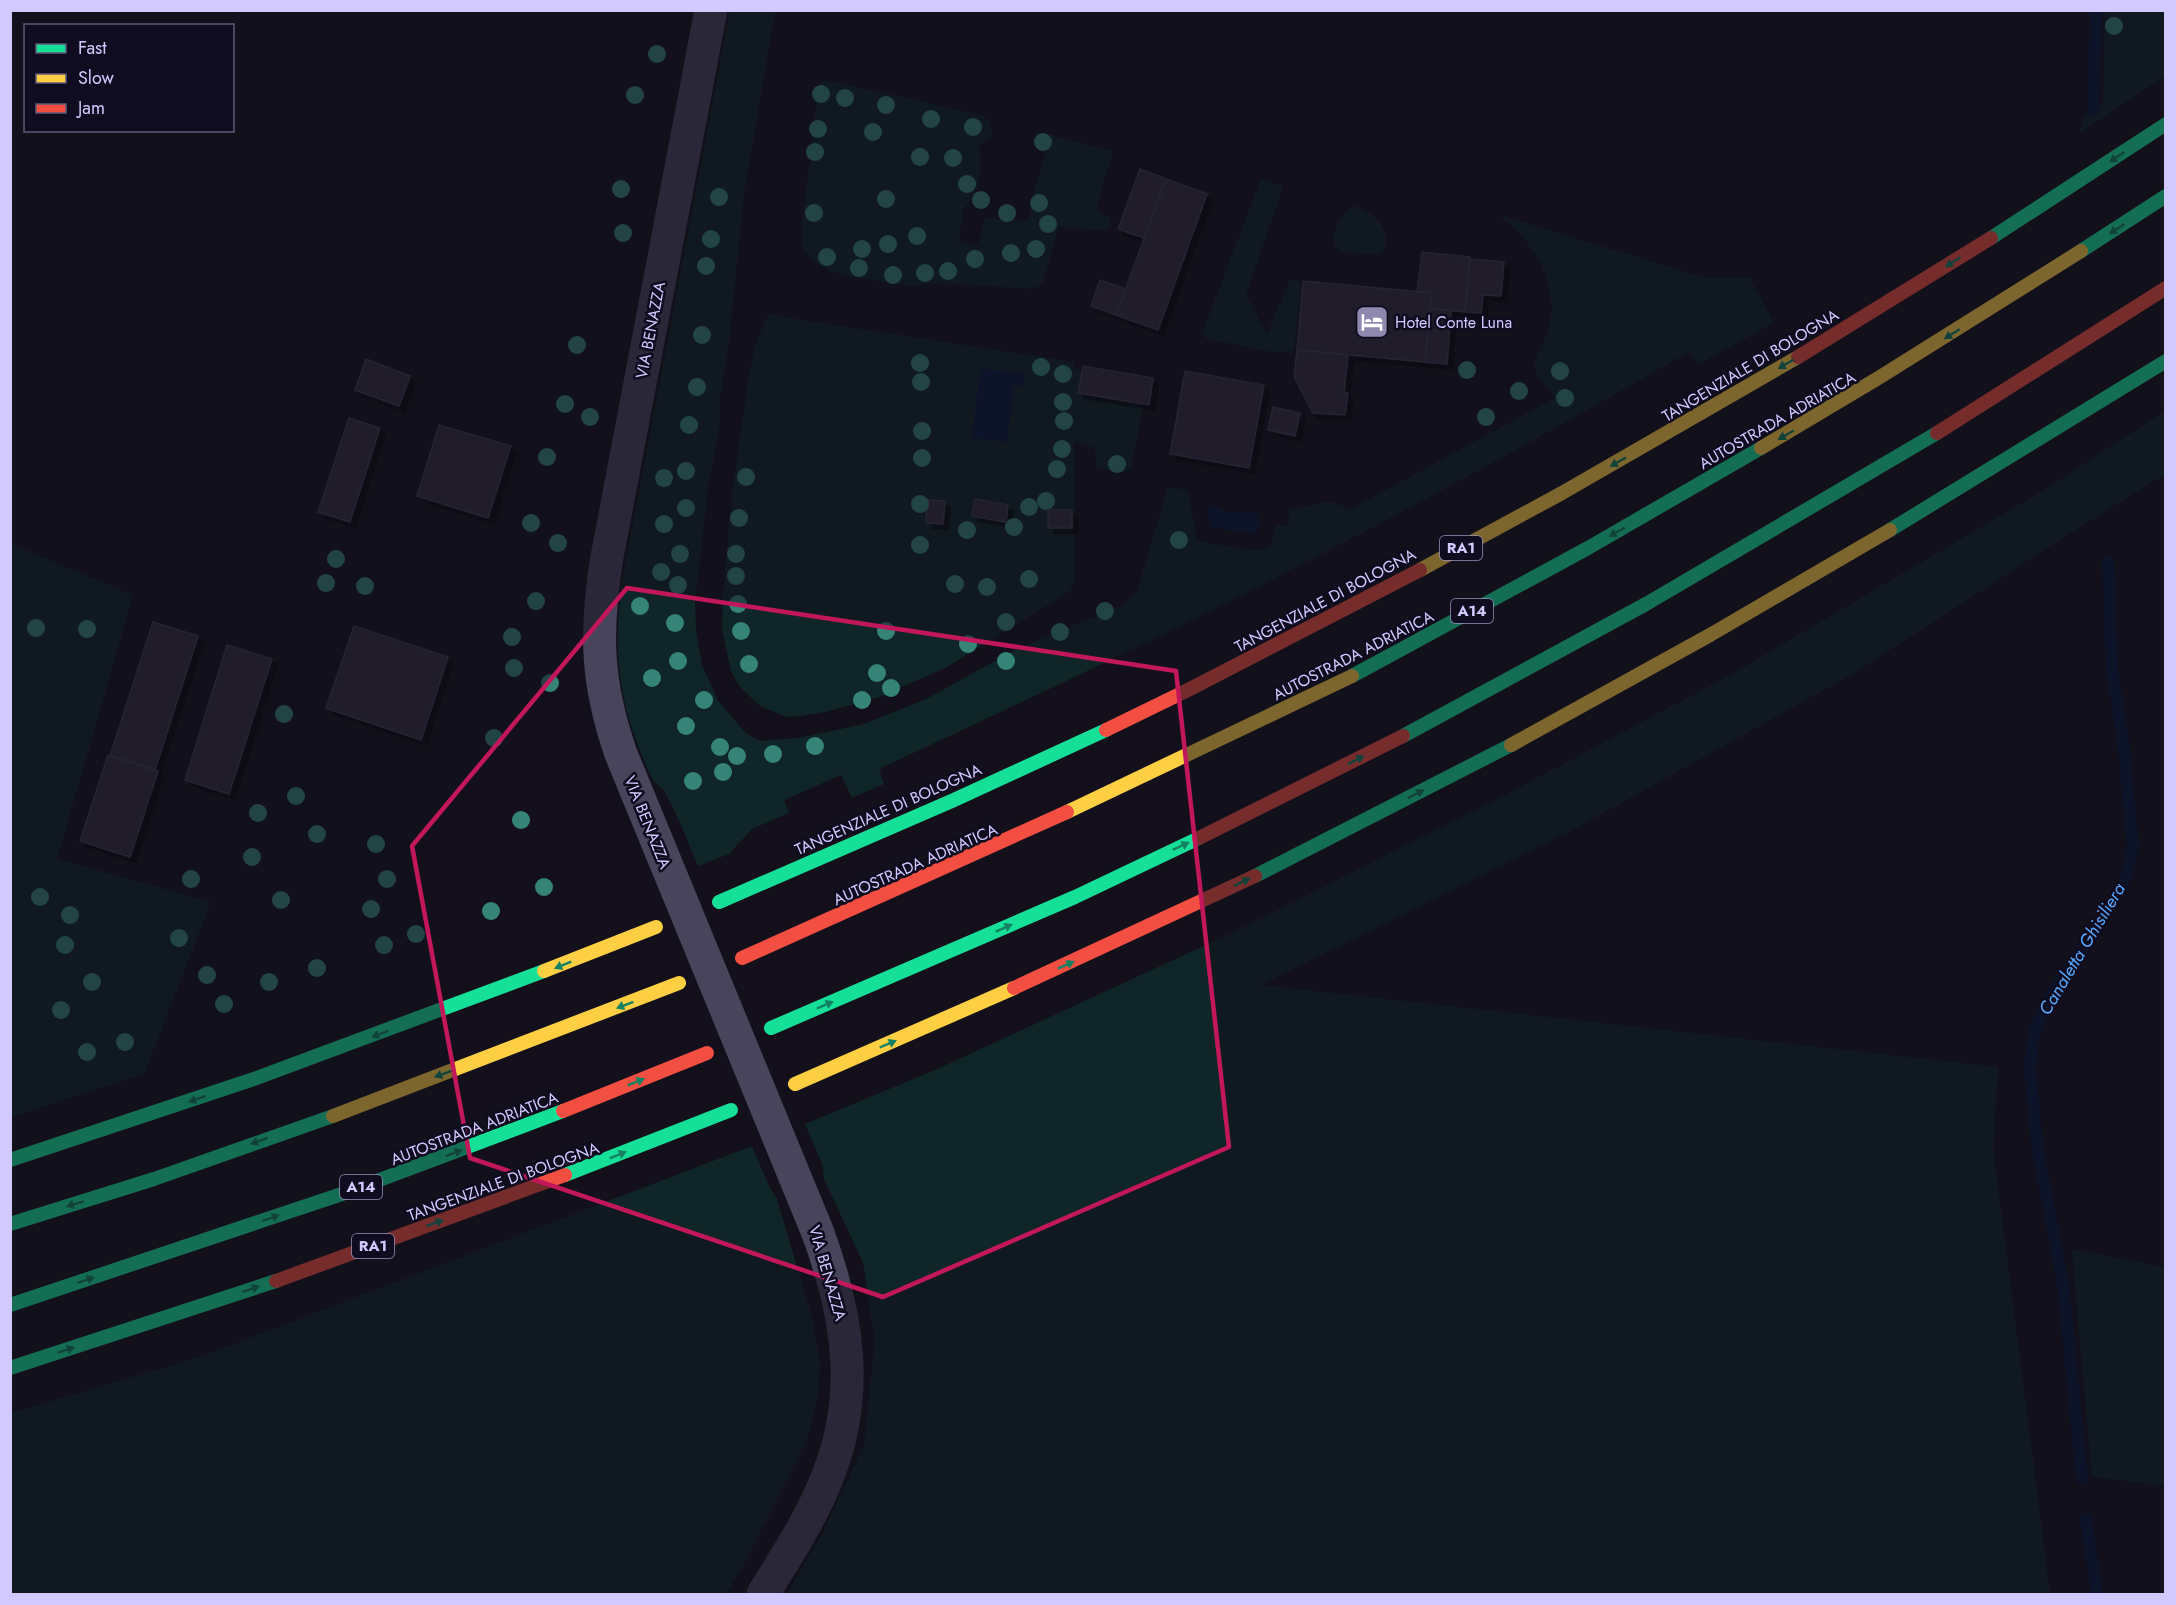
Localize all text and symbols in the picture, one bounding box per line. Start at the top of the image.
legend [24,24,234,132]
text: Fast [78,35,107,61]
text: Slow [78,65,115,91]
text: Jam [76,95,105,121]
one-way arrow [2109,151,2125,162]
one-way arrow [2108,223,2125,234]
one-way arrow [1945,257,1961,268]
street label: VIA BENAZZA [630,279,671,381]
street label: TANGENZIALE DI BOLOGNA [1658,303,1843,427]
hotel icon: Hotel Conte Luna [1354,304,1390,340]
place label: Hotel Conte Luna [1395,311,1512,334]
one-way arrow [1944,328,1960,339]
one-way arrow [1777,359,1794,369]
street label: AUTOSTRADA ADRIATICA [1695,366,1860,475]
one-way arrow [1777,430,1794,440]
one-way arrow [1609,456,1626,466]
one-way arrow [1608,527,1625,537]
road number: RA1 [1440,536,1482,560]
street label: TANGENZIALE DI BOLOGNA [1231,543,1420,658]
road number: A14 [1451,599,1493,623]
street label: AUTOSTRADA ADRIATICA [1269,605,1438,706]
one-way arrow [1347,755,1364,764]
street label: TANGENZIALE DI BOLOGNA [791,758,986,861]
street label: VIA BENAZZA [618,772,677,873]
one-way arrow [1408,789,1425,798]
street label: AUTOSTRADA ADRIATICA [829,818,1001,911]
one-way arrow [1173,842,1190,851]
one-way arrow [1234,877,1251,886]
water label: Canaletta Ghisiliera [2032,878,2132,1020]
one-way arrow [995,923,1013,932]
one-way arrow [553,960,571,970]
one-way arrow [1057,960,1075,970]
one-way arrow [816,1000,834,1010]
one-way arrow [616,1001,634,1010]
one-way arrow [371,1029,389,1039]
one-way arrow [879,1039,897,1049]
one-way arrow [433,1070,451,1080]
one-way arrow [628,1077,646,1087]
street label: AUTOSTRADA ADRIATICA [387,1086,562,1171]
one-way arrow [188,1094,206,1104]
street label: TANGENZIALE DI BOLOGNA [404,1136,603,1227]
one-way arrow [250,1137,268,1146]
one-way arrow [446,1147,464,1157]
one-way arrow [609,1150,627,1159]
road number: A14 [340,1175,382,1199]
one-way arrow [66,1199,84,1209]
one-way arrow [262,1213,280,1223]
one-way arrow [426,1218,444,1228]
street label: VIA BENAZZA [803,1223,852,1324]
road number: RA1 [352,1234,394,1258]
one-way arrow [77,1275,95,1285]
one-way arrow [242,1283,260,1293]
one-way arrow [57,1345,75,1354]

